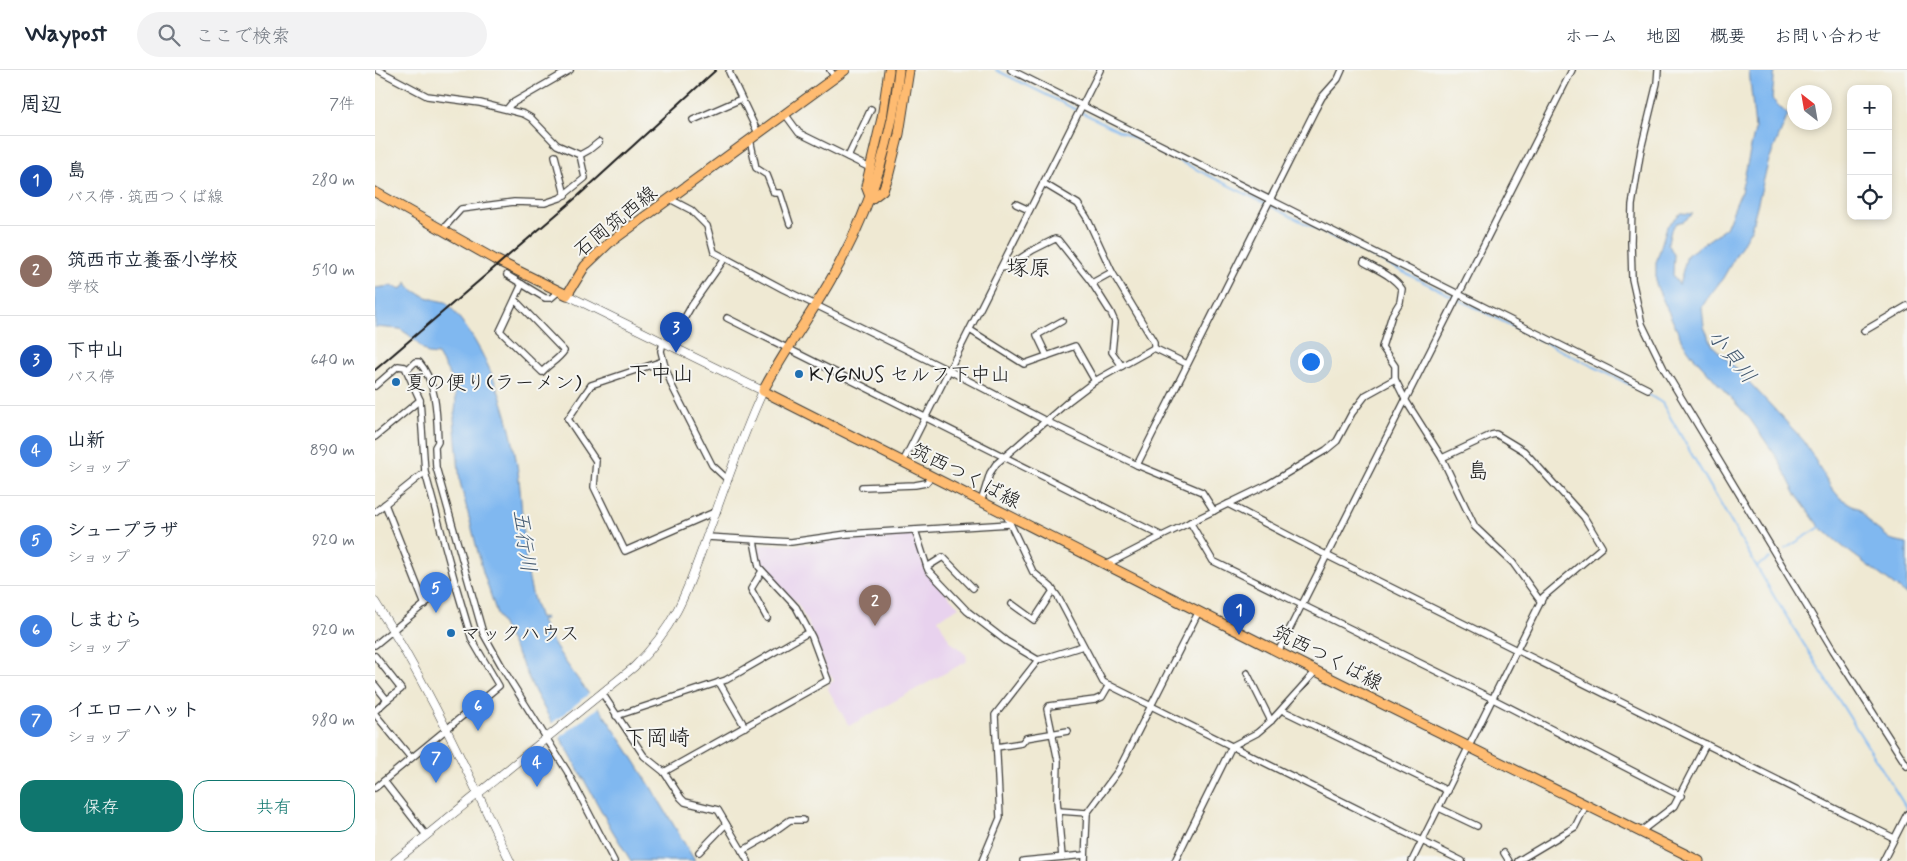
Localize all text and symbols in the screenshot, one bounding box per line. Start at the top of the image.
search box [137,12,487,57]
text: Waypost [25,19,107,50]
icon: search [155,21,183,49]
text: ここで検索 [195,24,290,49]
text: ホーム [1565,25,1618,49]
text: 地図 [1646,25,1682,49]
text: 概要 [1710,25,1746,49]
text: お問い合わせ [1774,25,1882,49]
north arrow [1787,85,1832,130]
map controls [1847,85,1892,220]
button: + [1847,85,1892,130]
text: 周辺 [20,91,62,119]
text: 7件 [329,94,355,115]
button: − [1847,130,1892,175]
text: 島 [67,158,86,183]
text: 1 [32,170,40,191]
text: 280 m [312,170,355,191]
button: locate [1847,175,1892,220]
street label: 石岡筑西線 [569,180,663,264]
text: バス停 · 筑西つくば線 [67,187,223,208]
text: 筑西市立養蚕小学校 [67,248,238,273]
district label: 塚原 [1007,255,1051,283]
text: 2 [32,260,40,281]
text: 510 m [312,260,355,281]
text: 学校 [67,277,99,298]
pin: 3 [660,312,692,353]
water label: 小貝川 [1701,323,1762,390]
text: 下中山 [67,338,124,363]
your location [1298,349,1324,375]
text: 3 [32,350,40,371]
text: 640 m [310,350,355,371]
district label: 下中山 [628,361,694,389]
place label: KYGNUS セルフ下中山 [809,362,1011,389]
text: バス停 [67,367,115,388]
marker: KYGNUS セルフ下中山 [793,368,805,380]
place label: 夏の便り(ラーメン) [406,370,582,397]
marker: 夏の便り(ラーメン) [390,376,402,388]
text: 山新 [67,428,105,453]
street label: 筑西つくば線 [906,437,1025,516]
text: 4 [31,440,41,461]
text: 890 m [310,440,355,461]
text: ショップ [67,457,130,478]
district label: 島 [1467,458,1489,486]
water label: 五行川 [506,508,542,574]
text: シュープラザ [67,518,178,543]
text: 5 [31,530,41,551]
text: 920 m [312,530,355,551]
text: ショップ [67,547,130,568]
pin: 5 [420,572,452,613]
pin: 2 [859,585,891,626]
pin: 1 [1223,594,1255,635]
text: しまむら [67,608,143,633]
street label: 筑西つくば線 [1268,619,1387,698]
text: 6 [32,620,40,641]
text: 920 m [312,620,355,641]
place label: マックハウス [461,621,579,648]
marker: マックハウス [445,627,457,639]
text: ショップ [67,637,130,658]
pin: 6 [462,690,494,731]
text: イエローハット [67,698,200,723]
text: 7 [31,710,41,731]
text: 980 m [312,710,355,731]
district label: 下岡崎 [624,725,690,753]
text: ショップ [67,727,130,748]
pin: 7 [420,742,452,783]
pin: 4 [521,746,553,787]
button: 保存 [20,780,183,832]
button: 共有 [193,780,355,832]

